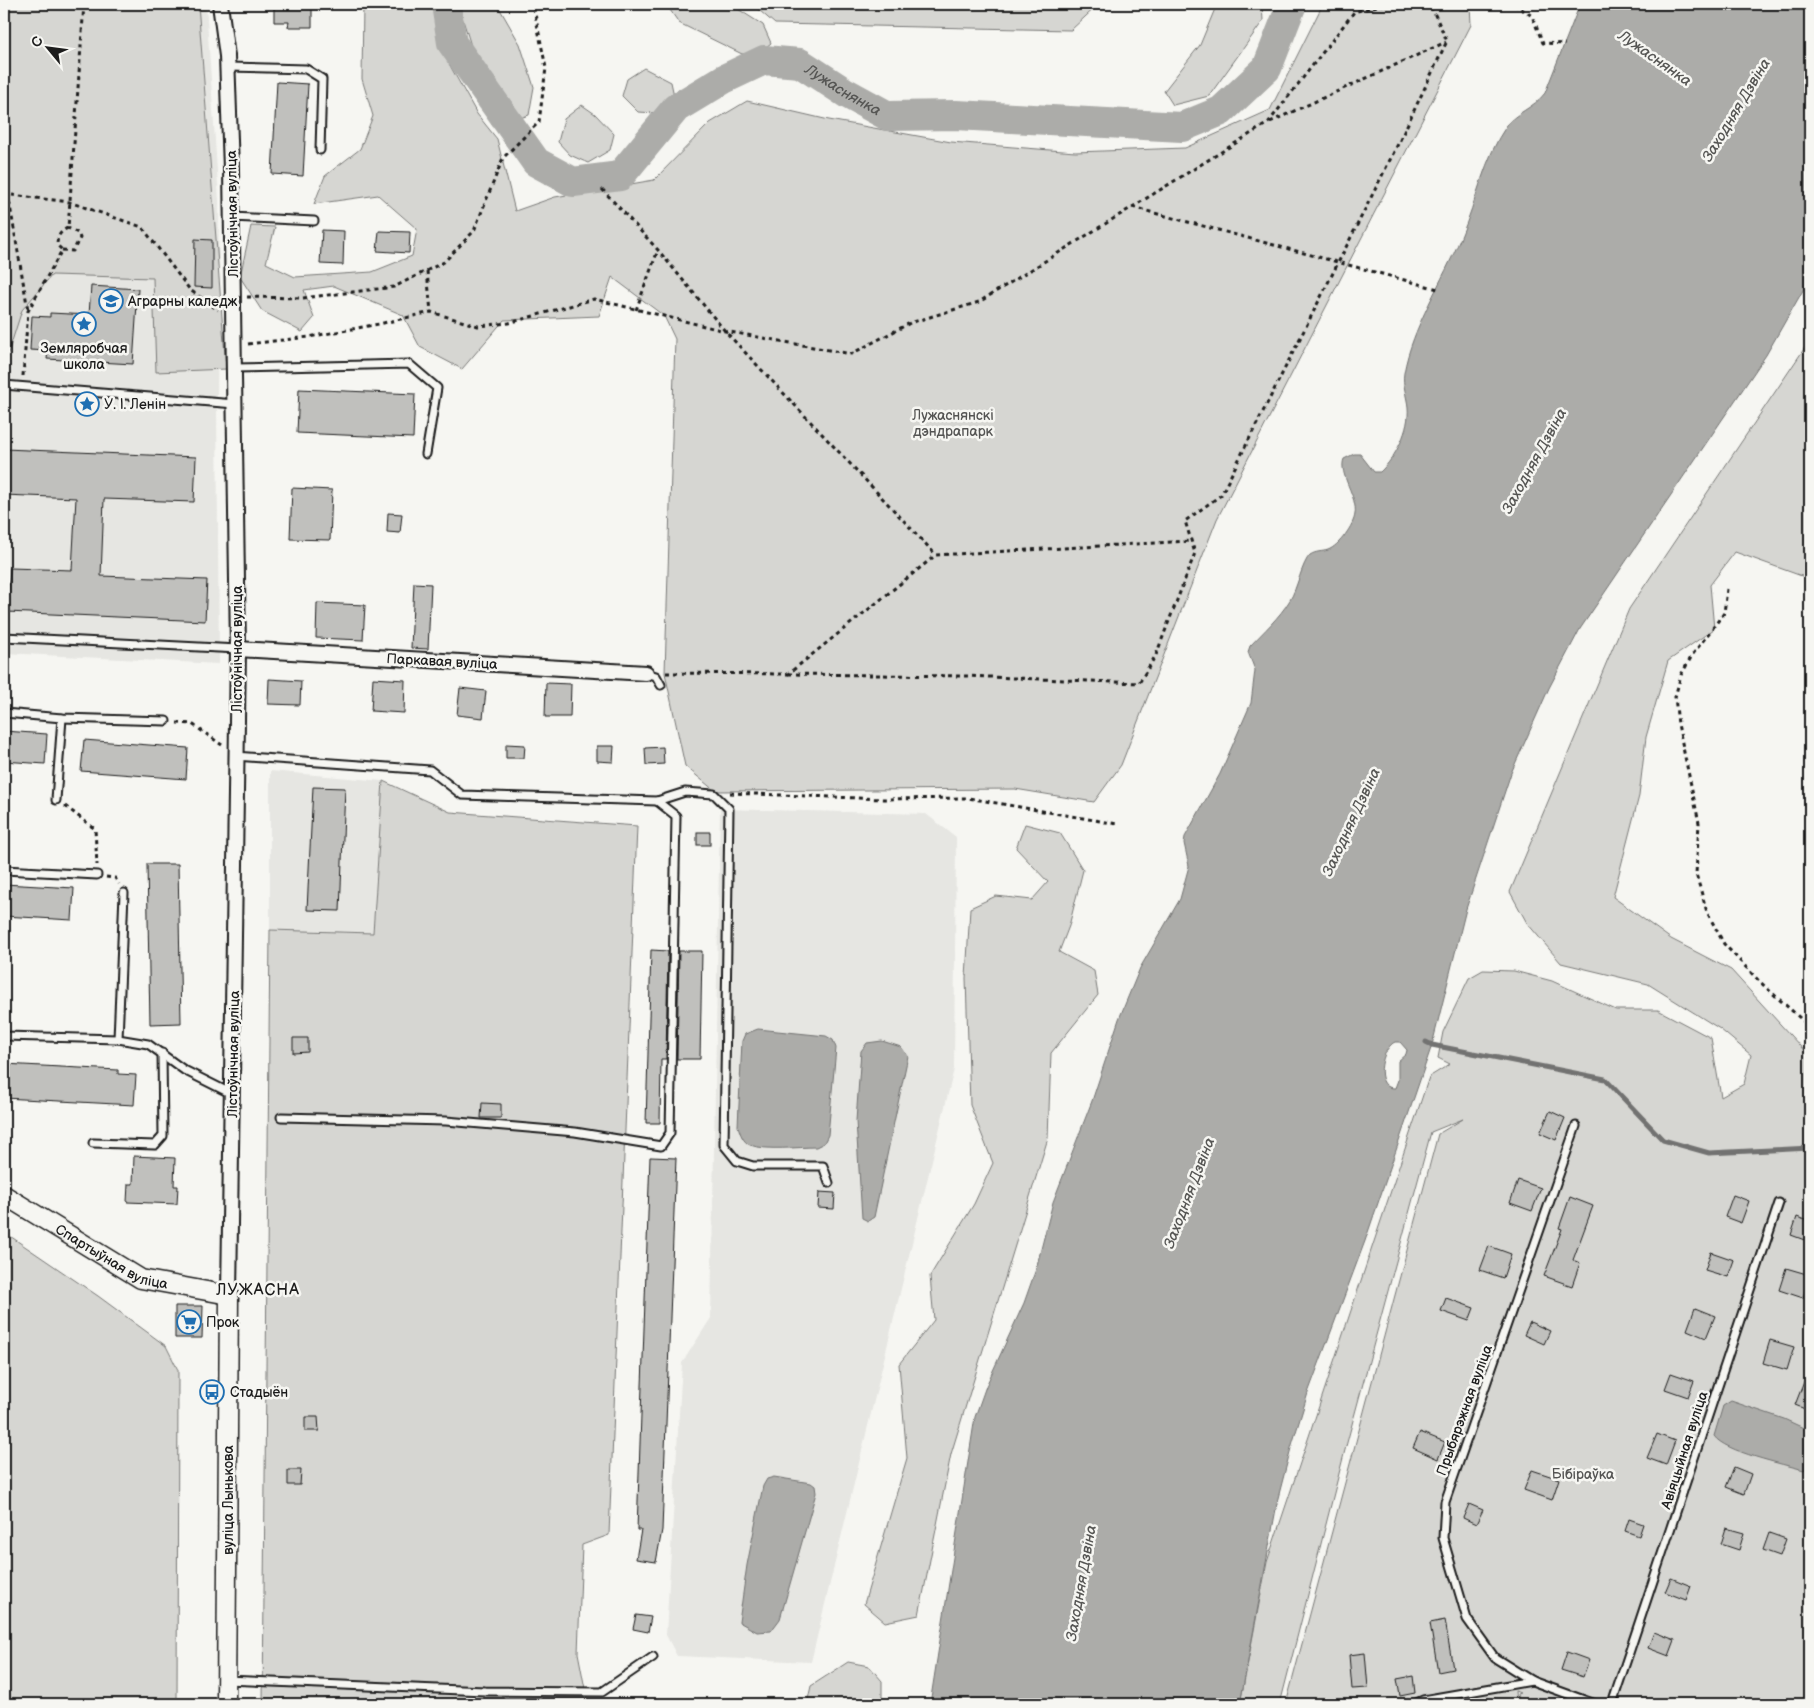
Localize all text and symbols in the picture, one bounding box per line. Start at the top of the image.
north arrow [22,22,72,72]
water label: Лужаснянка [1614,26,1695,91]
text: С [27,33,47,50]
water label: Заходняя Дзвіна [1698,55,1775,165]
water label: Лужаснянка [801,59,884,120]
street label: Лістоўнічная вуліца [223,149,242,279]
school or university icon: Аграрны каледж [98,288,124,314]
place label: Аграрны каледж [127,293,238,310]
place icon: Земляробчая школа [71,311,97,337]
place label: Земляробчая школа [40,340,128,373]
place icon: У. І. Ленін [74,391,100,417]
place label: У. І. Ленін [104,396,166,413]
water label: Заходняя Дзвіна [1498,405,1571,517]
park label: Лужаснянскі дэндрапарк [911,407,994,440]
street label: Лістоўнічная вуліца [229,585,246,714]
street label: Паркавая вуліца [386,650,499,673]
water label: Заходняя Дзвіна [1318,765,1385,879]
street label: Лістоўнічная вуліца [224,990,243,1119]
water label: Заходняя Дзвіна [1160,1135,1219,1251]
street label: Спартыўная вуліца [52,1221,170,1293]
district label: ЛУЖАСНА [215,1281,300,1300]
supermarket icon: Прок [176,1309,202,1335]
place label: Прок [206,1314,240,1331]
street label: Прыбярэжная вуліца [1433,1342,1496,1478]
bus stop icon: Стадыён [199,1379,225,1405]
place label: Стадыён [230,1384,288,1401]
street label: Авіяцыйная вуліца [1657,1388,1712,1512]
street label: вуліца Лынькова [220,1445,237,1555]
park label: Бібіраўка [1552,1466,1615,1483]
water label: Заходняя Дзвіна [1062,1524,1101,1643]

